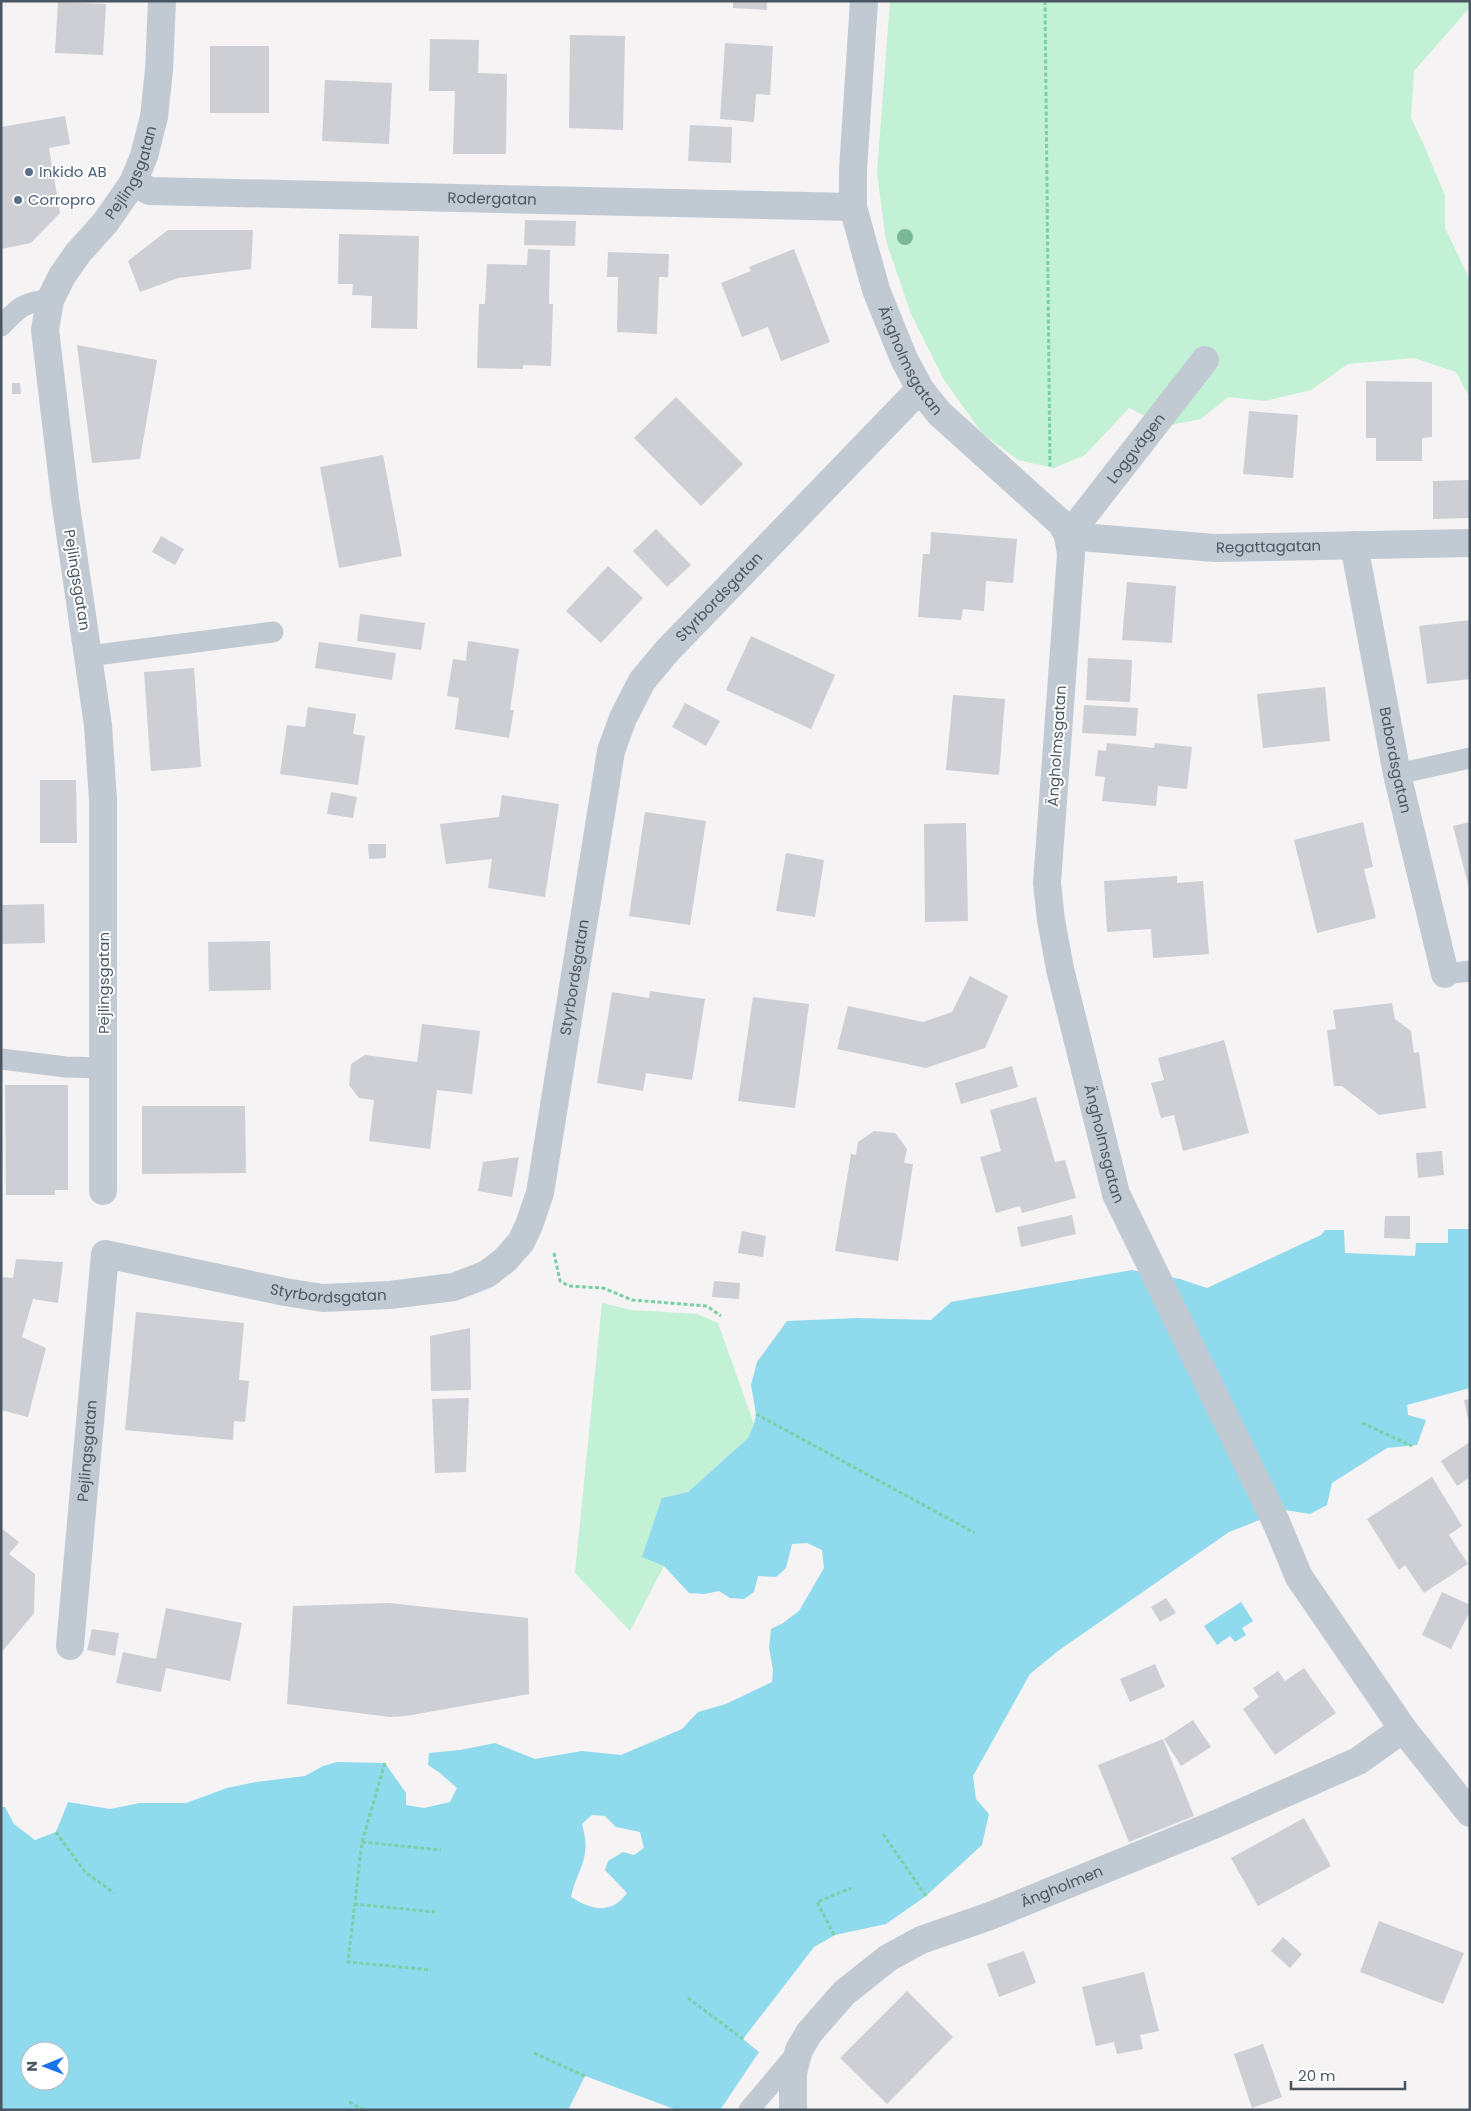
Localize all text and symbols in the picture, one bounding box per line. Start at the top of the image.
street label: Pejlingsgatan [100,123,161,223]
place label: Inkido AB [39,161,107,182]
marker: Inkido AB [23,166,35,178]
street label: Rodergatan [447,187,537,210]
place label: Corropro [28,189,95,210]
marker: Corropro [12,194,24,206]
street label: Ängholmsgatan [873,302,948,419]
street label: Loggvägen [1102,409,1170,488]
street label: Pejlingsgatan [59,528,96,632]
street label: Regattagatan [1216,535,1321,558]
street label: Styrbordsgatan [671,547,767,646]
street label: Ängholmsgatan [1042,685,1071,807]
street label: Babordsgatan [1375,705,1417,815]
street label: Styrbordsgatan [554,918,594,1037]
street label: Pejlingsgatan [93,932,114,1034]
street label: Ängholmsgatan [1079,1082,1130,1207]
street label: Styrbordsgatan [268,1278,387,1308]
street label: Pejlingsgatan [72,1399,102,1503]
street label: Ängholmen [1017,1860,1106,1912]
north arrow [20,2041,70,2091]
scale bar [1291,2058,1405,2090]
text: N [22,2061,42,2072]
text: 20 m [1298,2065,1336,2086]

